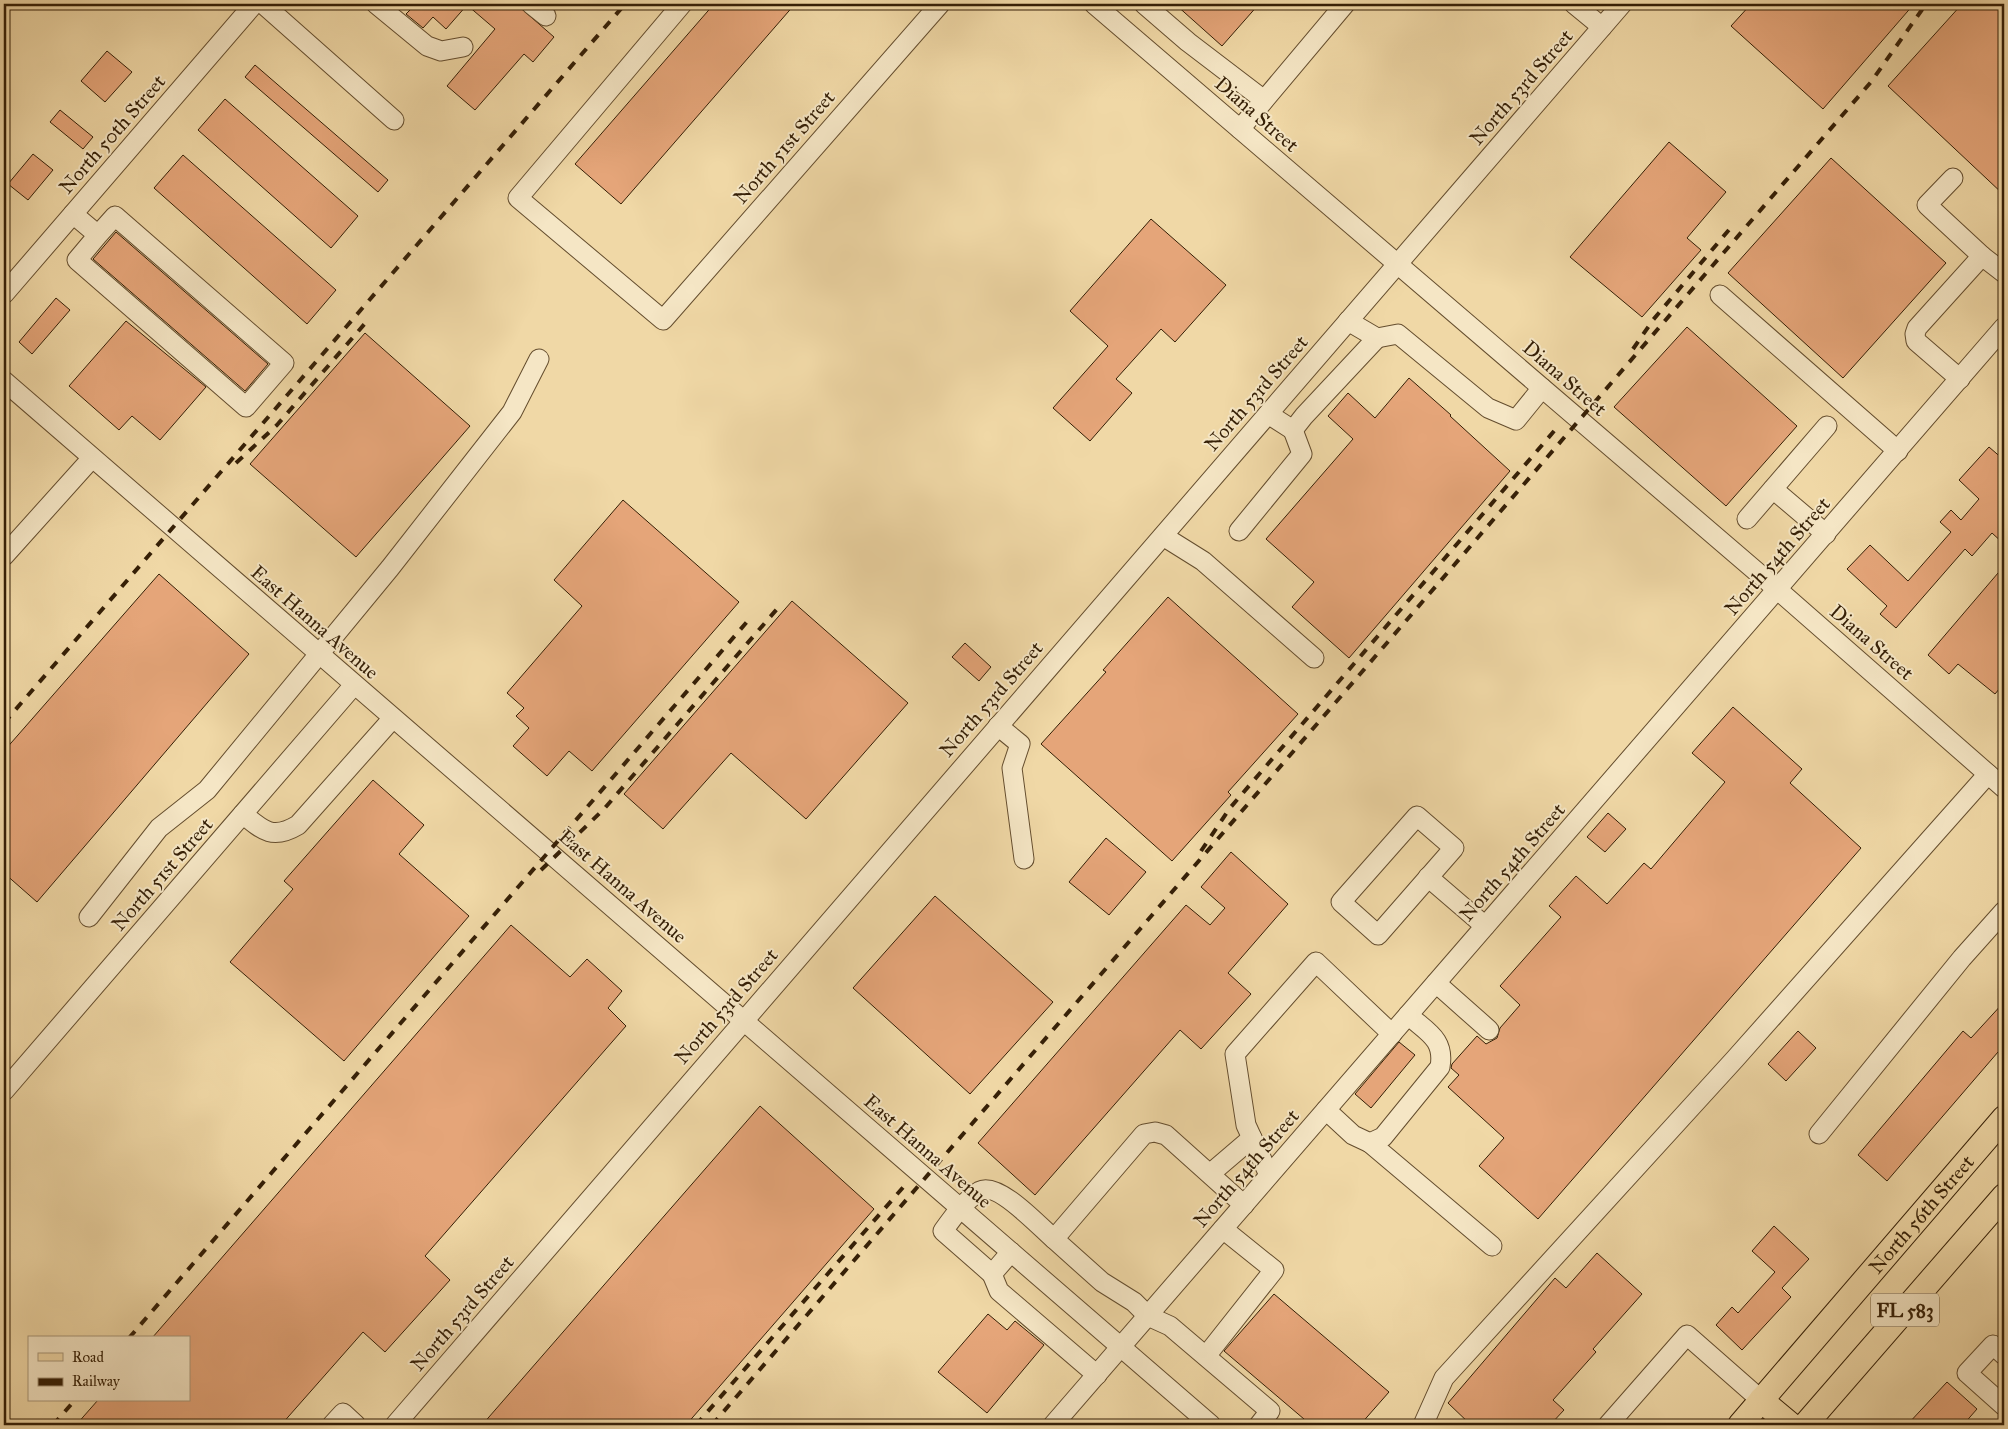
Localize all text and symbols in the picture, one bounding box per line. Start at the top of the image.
street label: North 53rd Street [1464,24,1578,150]
street label: North 50th Street [54,70,170,198]
street label: Diana Street [1210,71,1304,157]
street label: North 51st Street [728,85,840,209]
street label: North 53rd Street [1199,330,1313,456]
street label: Diana Street [1518,335,1612,421]
street label: North 54th Street [1719,492,1835,620]
street label: East Hanna Avenue [246,560,384,684]
street label: Diana Street [1825,599,1919,685]
street label: North 53rd Street [934,636,1048,762]
street label: North 54th Street [1454,798,1570,926]
street label: North 51st Street [106,812,218,936]
street label: East Hanna Avenue [554,824,692,948]
street label: North 53rd Street [669,943,783,1069]
street label: East Hanna Avenue [859,1089,997,1213]
street label: North 54th Street [1188,1104,1304,1232]
street label: North 56th Street [1864,1150,1979,1278]
street label: North 53rd Street [405,1250,519,1376]
road number: FL 583 [1871,1294,1939,1326]
legend [28,1336,190,1402]
text: Road [72,1348,104,1366]
text: Railway [72,1372,121,1390]

